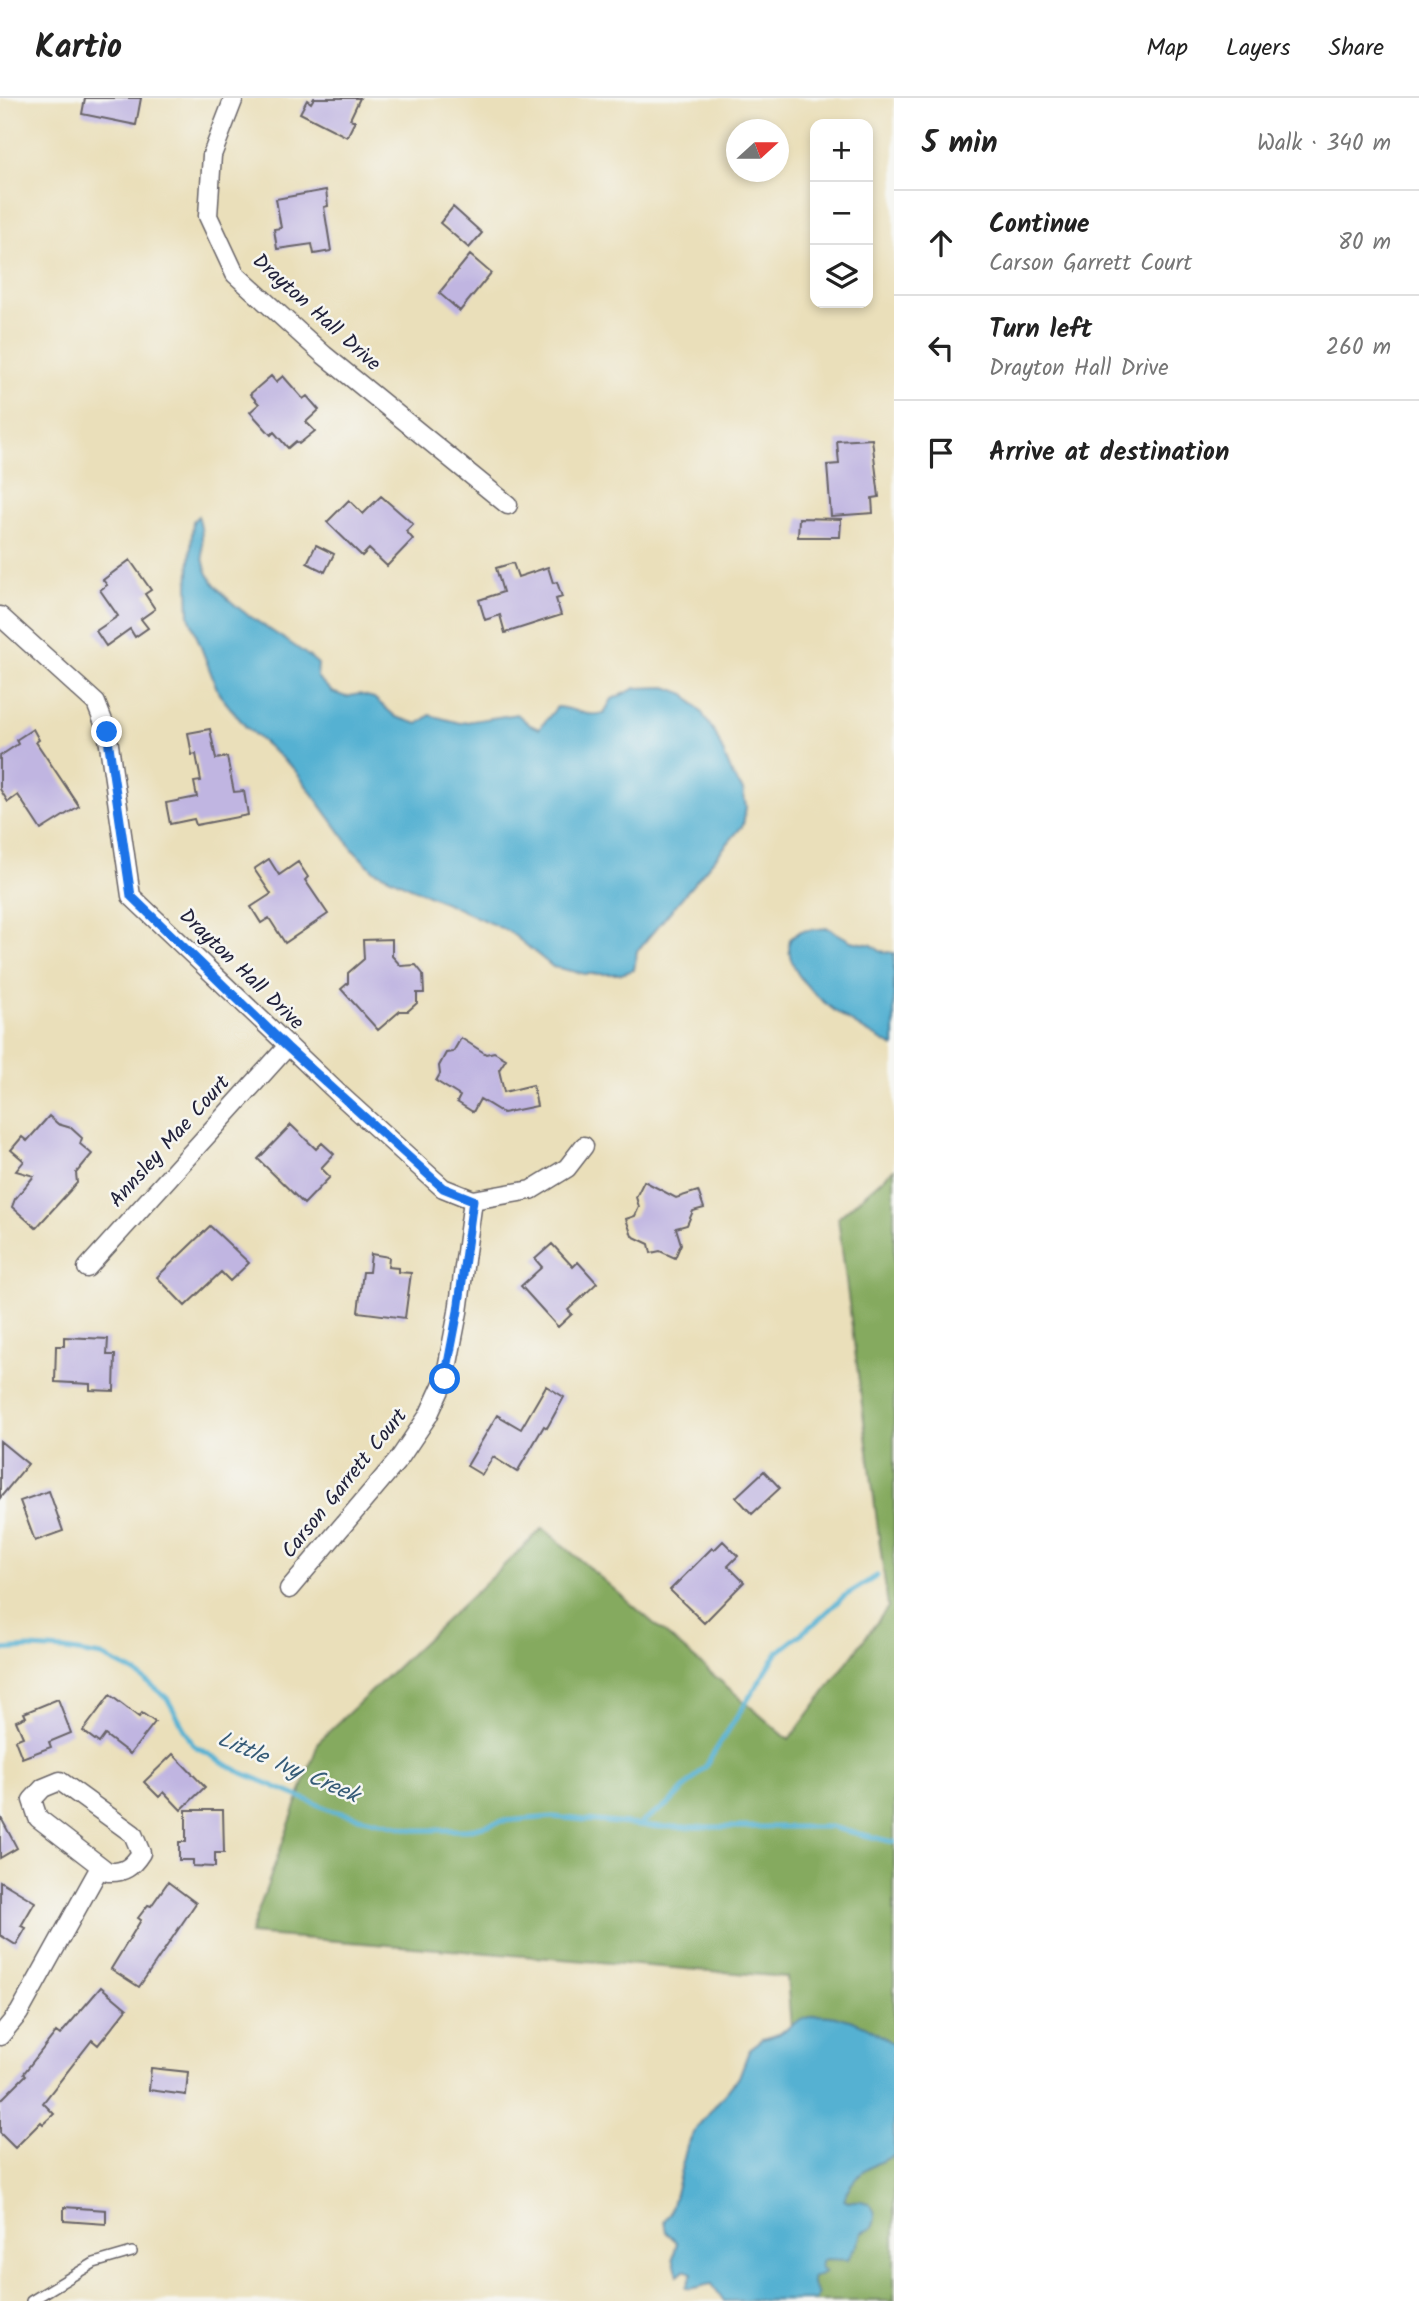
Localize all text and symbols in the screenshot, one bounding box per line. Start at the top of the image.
text: Kartio [35,22,122,75]
text: Map [1146,29,1188,68]
text: Layers [1226,29,1290,68]
text: Share [1328,29,1384,68]
north arrow [726,119,789,182]
map controls [810,119,873,308]
button: + [810,119,873,182]
text: 5 min [922,120,998,168]
text: Walk · 340 m [1257,126,1391,162]
button: − [810,182,873,245]
text: Continue [989,204,1090,246]
icon: ahead [922,224,960,262]
text: 80 m [1338,225,1391,261]
button: layers [810,245,873,308]
street label: Drayton Hall Drive [244,246,388,380]
text: Carson Garrett Court [989,246,1192,282]
text: Turn left [989,309,1092,351]
icon: left [922,329,960,367]
text: 260 m [1326,330,1391,366]
text: Drayton Hall Drive [989,351,1169,387]
text: Arrive at destination [989,432,1229,474]
icon: arrive [922,434,960,472]
route end [91,716,122,747]
street label: Drayton Hall Drive [171,901,312,1039]
street label: Annsley Mae Court [101,1068,239,1216]
route start [429,1363,460,1394]
street label: Carson Garrett Court [274,1401,417,1566]
water label: Little Ivy Creek [212,1722,367,1815]

